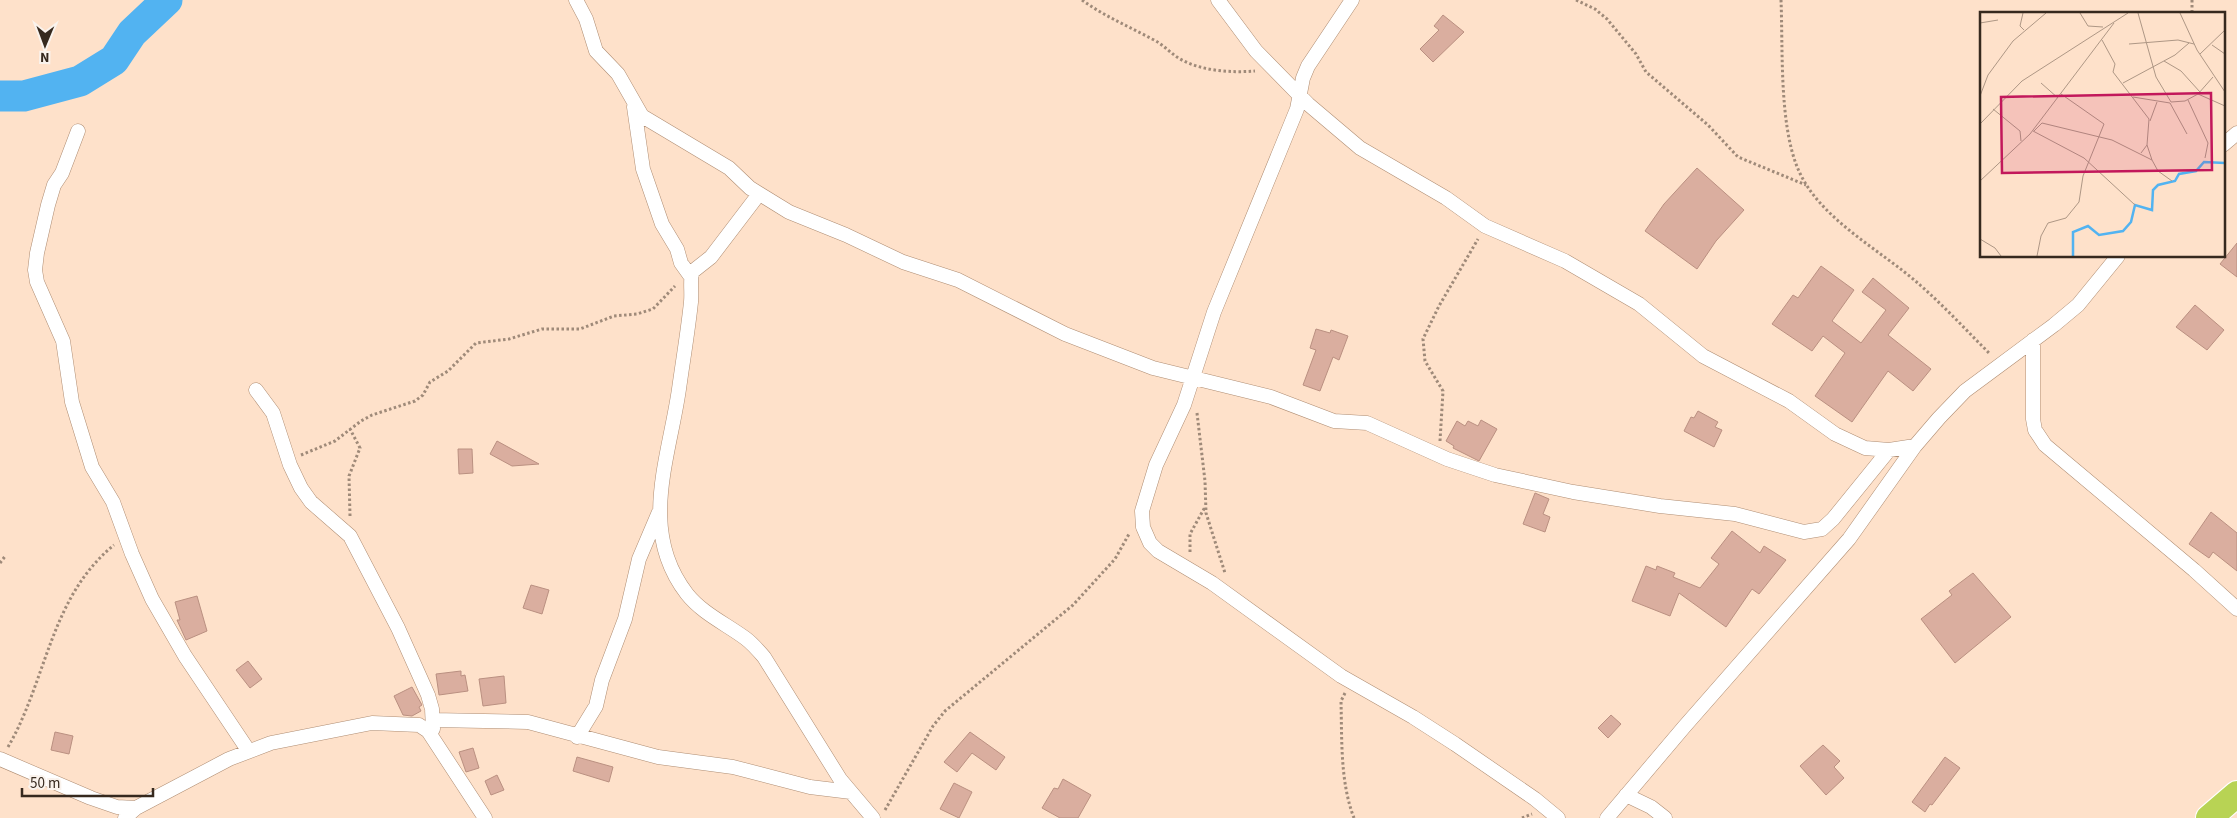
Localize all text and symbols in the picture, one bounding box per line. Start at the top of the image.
inset map [1980,12,2224,258]
north arrow [20,20,70,70]
text: N [40,47,50,67]
scale bar [22,766,154,798]
text: 50 m [30,773,60,794]

